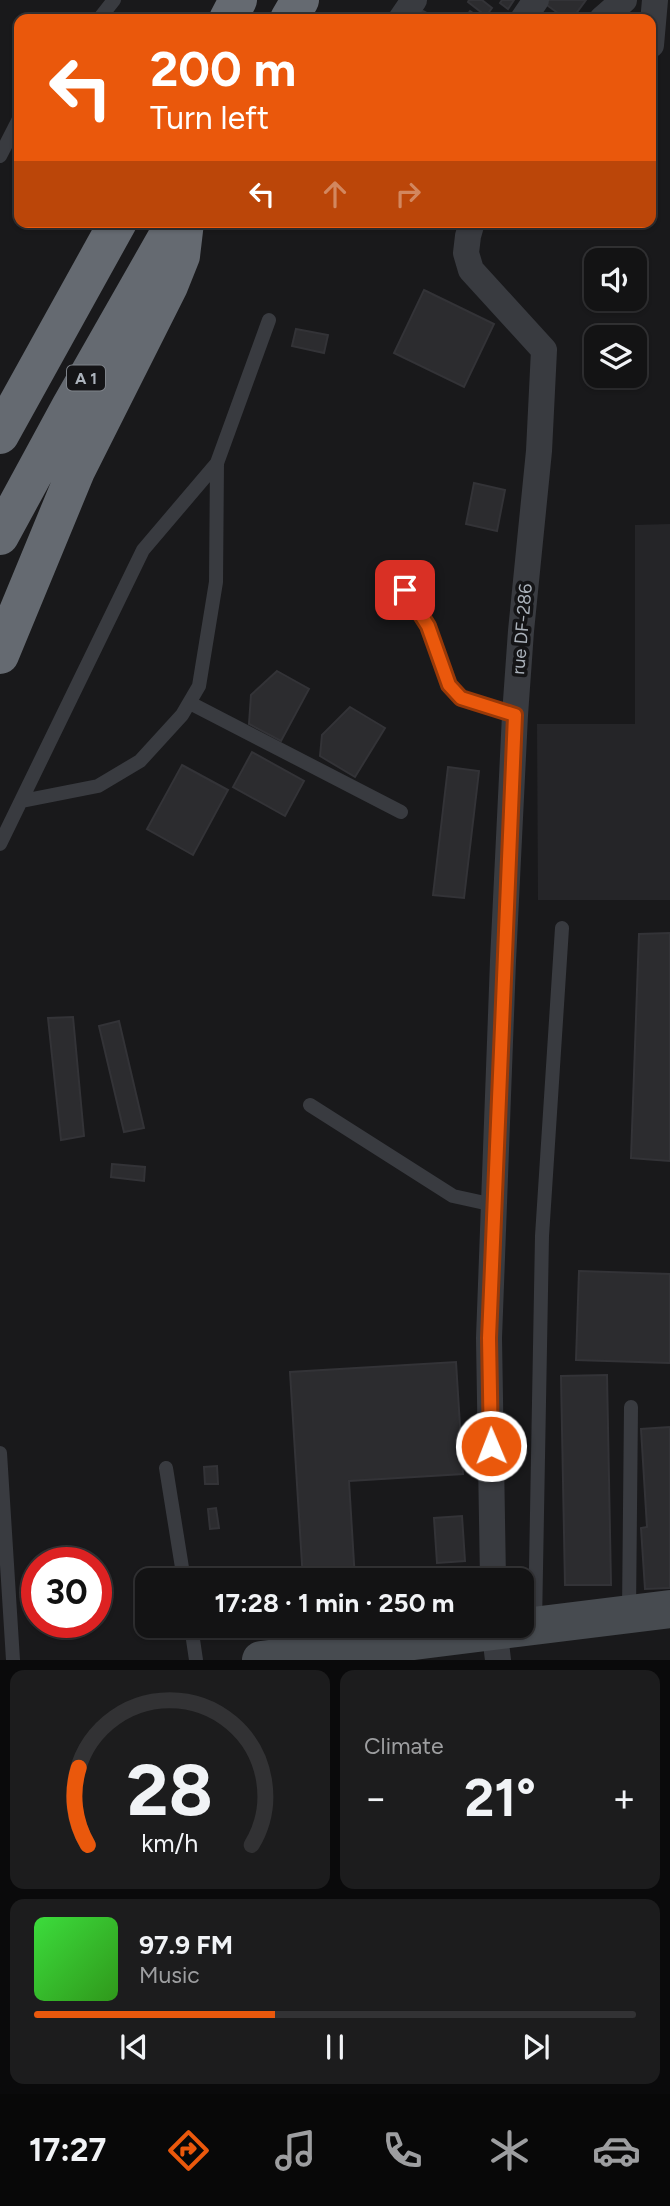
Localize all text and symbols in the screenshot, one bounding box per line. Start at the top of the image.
text: 200 m [150,39,296,98]
icon: left [35,42,126,133]
text: Turn left [150,99,269,137]
icon: left [243,175,281,213]
icon: ahead [316,175,354,213]
icon: right [389,175,427,213]
map controls [584,248,647,388]
button: sound [584,248,647,311]
button: layers [584,325,647,388]
road number: A 1 [67,366,105,390]
pin [375,560,435,620]
icon: arrive [386,571,424,609]
street label: rue DF-286 [507,583,537,675]
position arrow [454,1409,528,1483]
speed limit sign: 30 [21,1547,112,1638]
text: 17:28 · 1 min · 250 m [215,1587,454,1619]
text: Climate [364,1732,443,1760]
text: 28 [127,1747,213,1834]
text: 21° [464,1767,536,1829]
text: − [364,1775,388,1821]
text: + [612,1775,636,1821]
text: km/h [141,1828,199,1858]
text: 97.9 FM [139,1929,233,1961]
text: Music [139,1961,200,1989]
icon: previous [115,2028,153,2066]
icon: pause [316,2028,354,2066]
icon: next [517,2028,555,2066]
icon: directions [164,2126,213,2175]
icon: music [271,2126,320,2175]
icon: phone [378,2126,427,2175]
icon: climate [485,2126,534,2175]
icon: car [592,2126,641,2175]
text: 17:27 [29,2131,106,2169]

